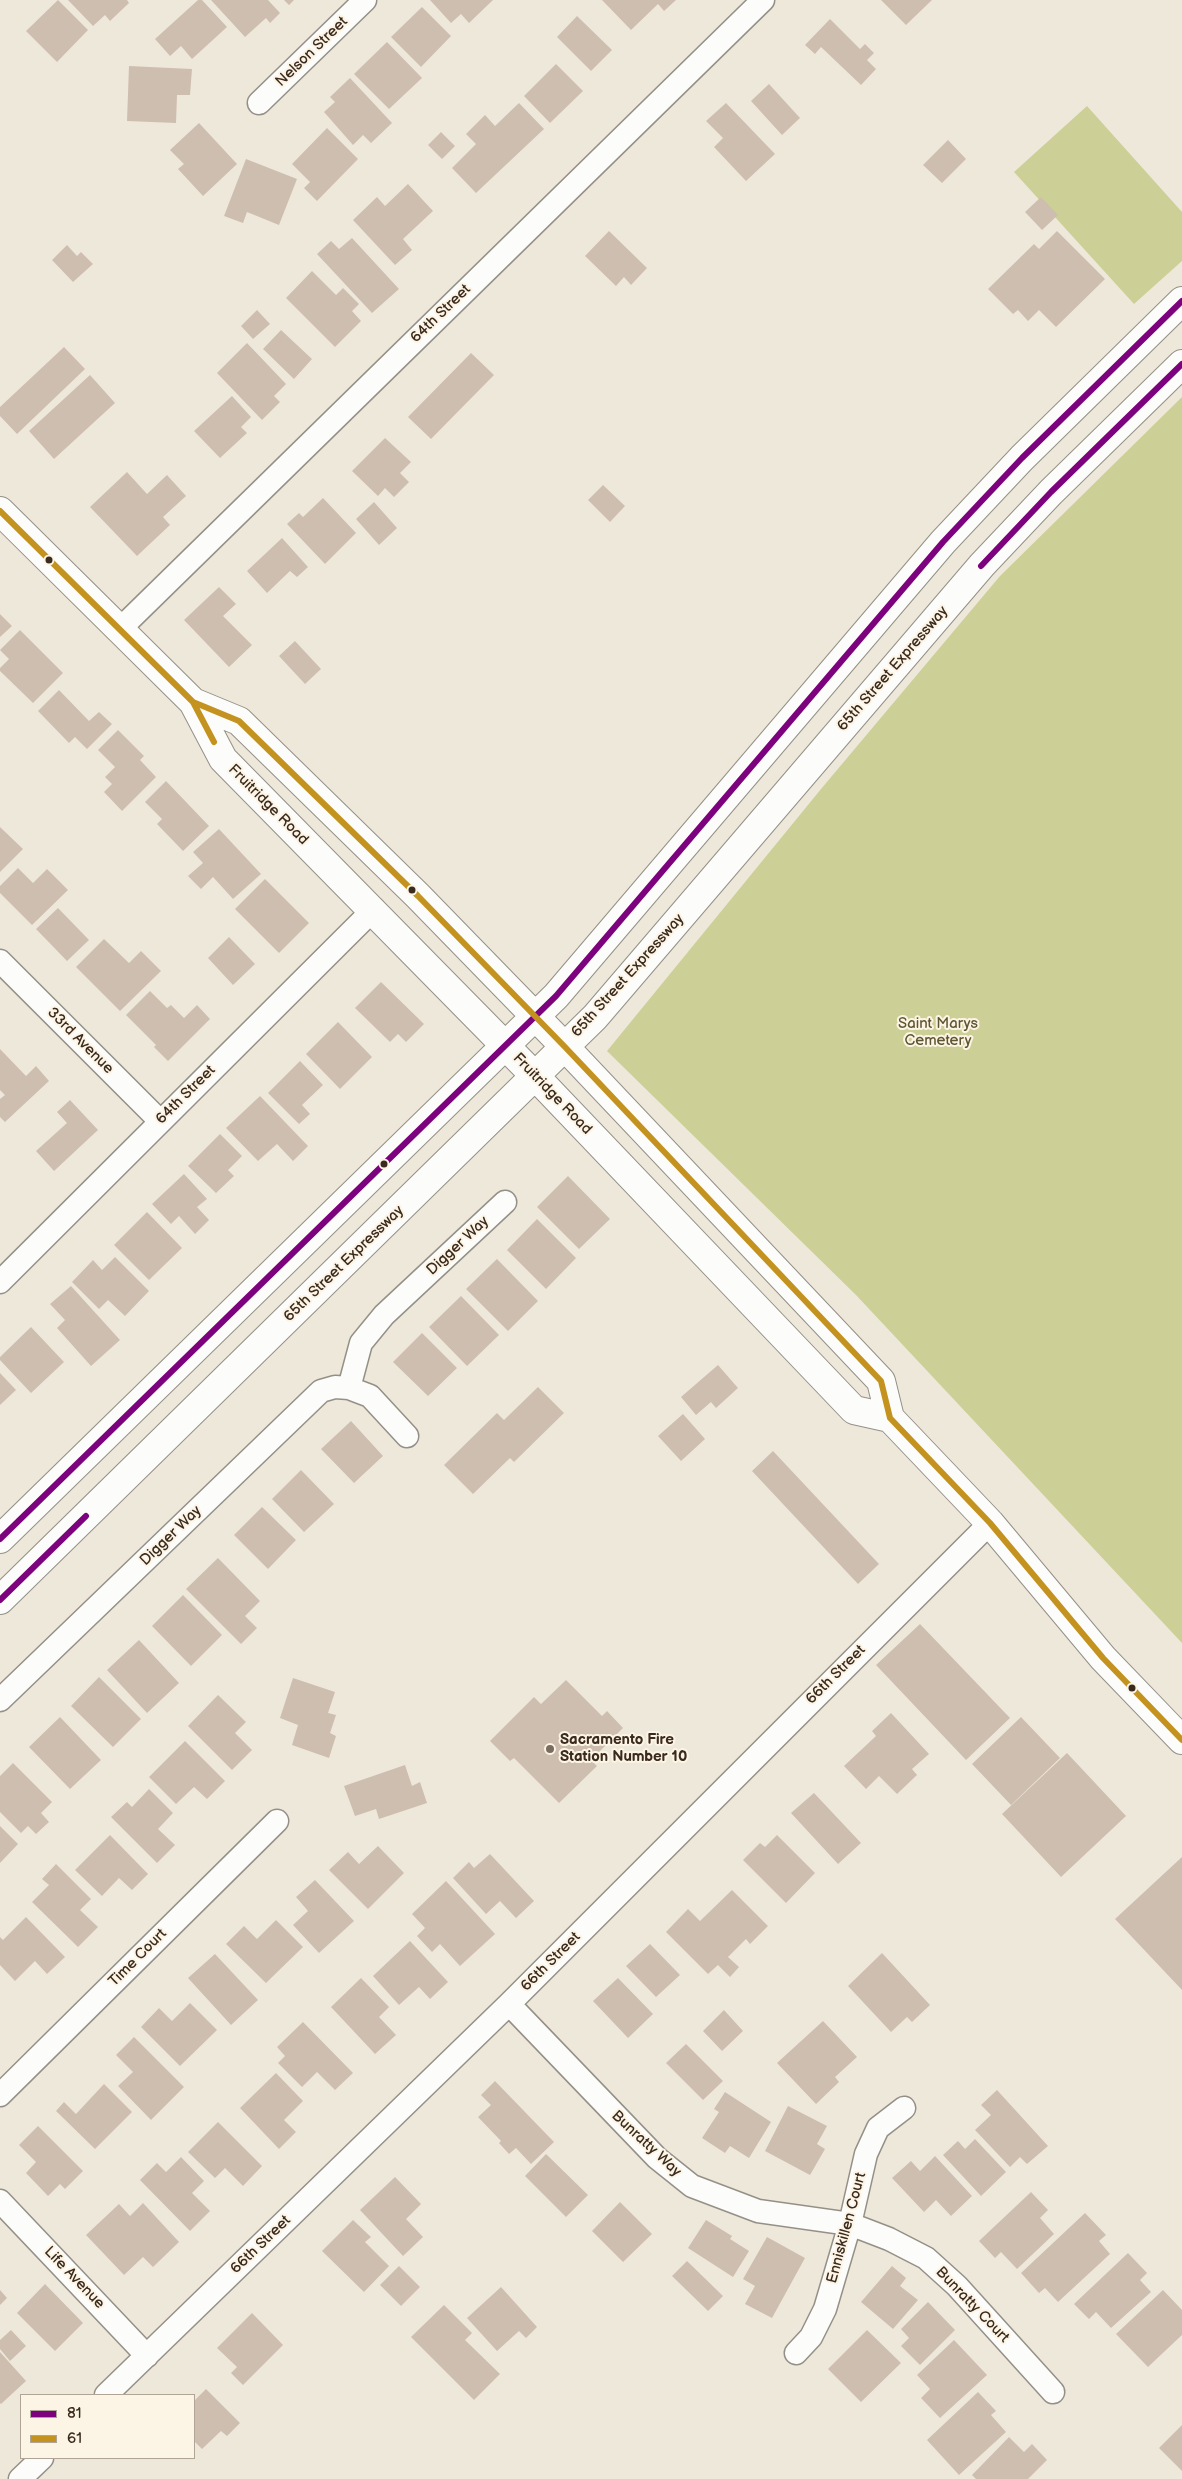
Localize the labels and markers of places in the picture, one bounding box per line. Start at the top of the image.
unlabelled marker [44,555,54,565]
unlabelled marker [407,885,417,895]
unlabelled marker [379,1159,389,1169]
unlabelled marker [1127,1683,1137,1693]
place label: Sacramento Fire Station Number 10 [560,1731,687,1766]
marker: Sacramento Fire Station Number 10 [544,1743,556,1755]

